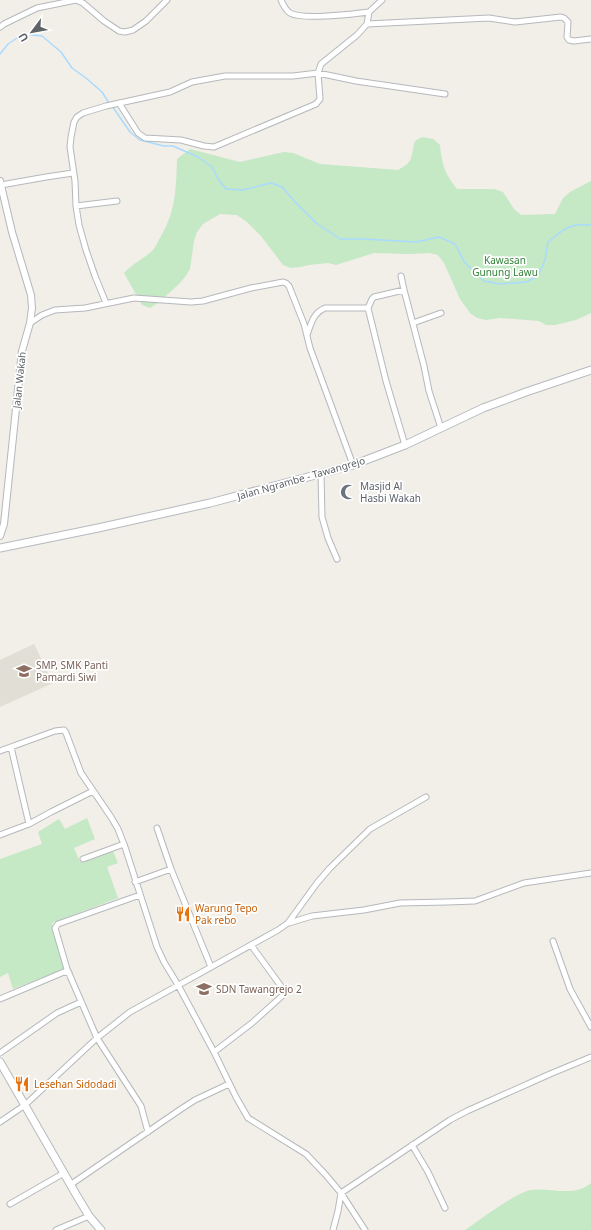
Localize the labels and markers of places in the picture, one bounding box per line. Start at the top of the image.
place label: Masjid Al Hasbi Wakah [360,479,421,505]
mosque icon: Masjid Al Hasbi Wakah [339,483,357,501]
place label: SMP, SMK Panti Pamardi Siwi [36,658,108,684]
school or university icon: SMP, SMK Panti Pamardi Siwi [15,662,33,680]
place label: Warung Tepo Pak rebo [195,901,258,927]
restaurant icon: Warung Tepo Pak rebo [174,905,192,923]
school or university icon: SDN Tawangrejo 2 [195,980,213,998]
place label: SDN Tawangrejo 2 [216,982,302,996]
restaurant icon: Lesehan Sidodadi [13,1075,31,1093]
place label: Lesehan Sidodadi [34,1077,117,1091]

